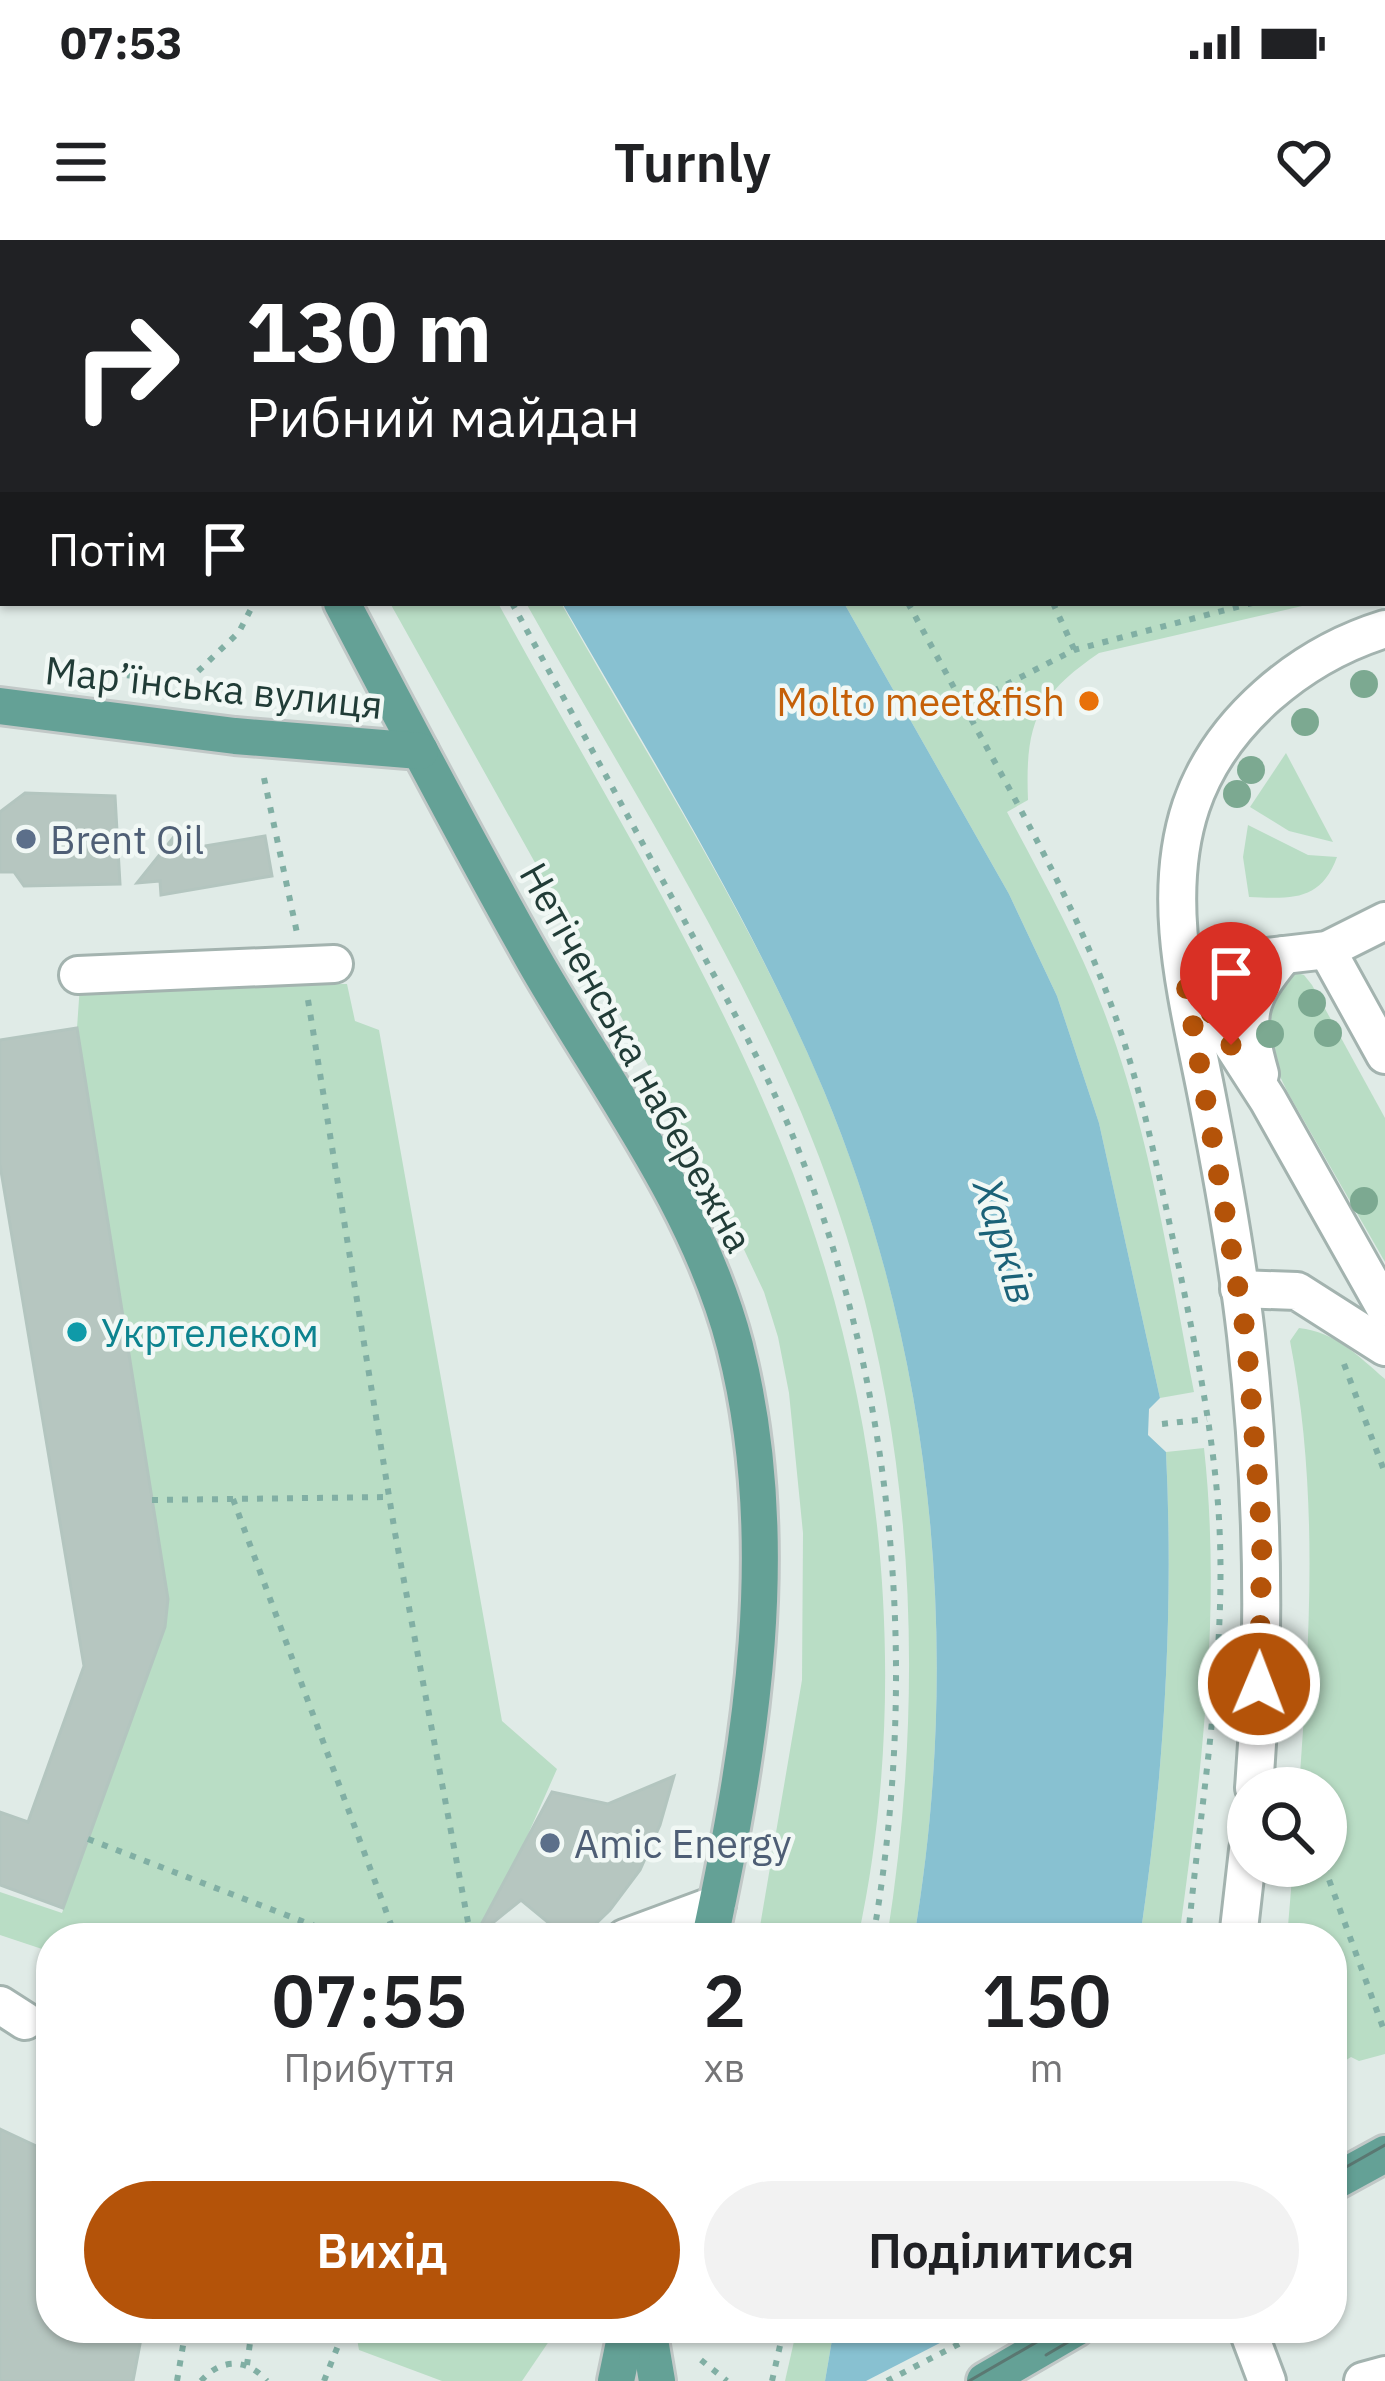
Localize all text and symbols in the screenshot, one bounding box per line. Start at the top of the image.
text: 07:53 [60,13,183,71]
text: Turnly [614,127,771,197]
icon: menu [48,129,114,195]
icon: heart [1271,129,1337,195]
text: 130 m [246,276,492,385]
icon: right [48,288,204,444]
text: Рибний майдан [246,382,640,452]
icon: arrive [192,516,258,582]
text: Потім [48,520,168,578]
street label: Мар’їнська вулиця [43,644,385,730]
place label: Molto meet&fish [776,676,1065,727]
marker: Molto meet&fish [1076,688,1102,714]
place label: Brent Oil [50,814,204,865]
marker: Brent Oil [13,826,39,852]
street label: Нетіченська набережна [509,853,765,1261]
pin [1180,922,1282,1045]
icon: arrive [1198,940,1264,1006]
water label: Харків [960,1170,1051,1310]
place label: Укртелеком [101,1307,319,1358]
marker: Укртелеком [64,1319,90,1345]
position arrow [1196,1621,1322,1747]
map controls [1227,1767,1347,1887]
button: search [1227,1767,1347,1887]
place label: Amic Energy [574,1818,792,1869]
marker: Amic Energy [537,1830,563,1856]
text: 07:55 [272,1953,467,2047]
text: 2 [703,1953,746,2047]
text: 150 [982,1953,1111,2047]
text: Прибуття [284,2042,455,2093]
text: хв [704,2042,745,2093]
text: m [1030,2042,1064,2093]
button: Вихід [84,2181,680,2319]
button: Поділитися [704,2181,1299,2319]

